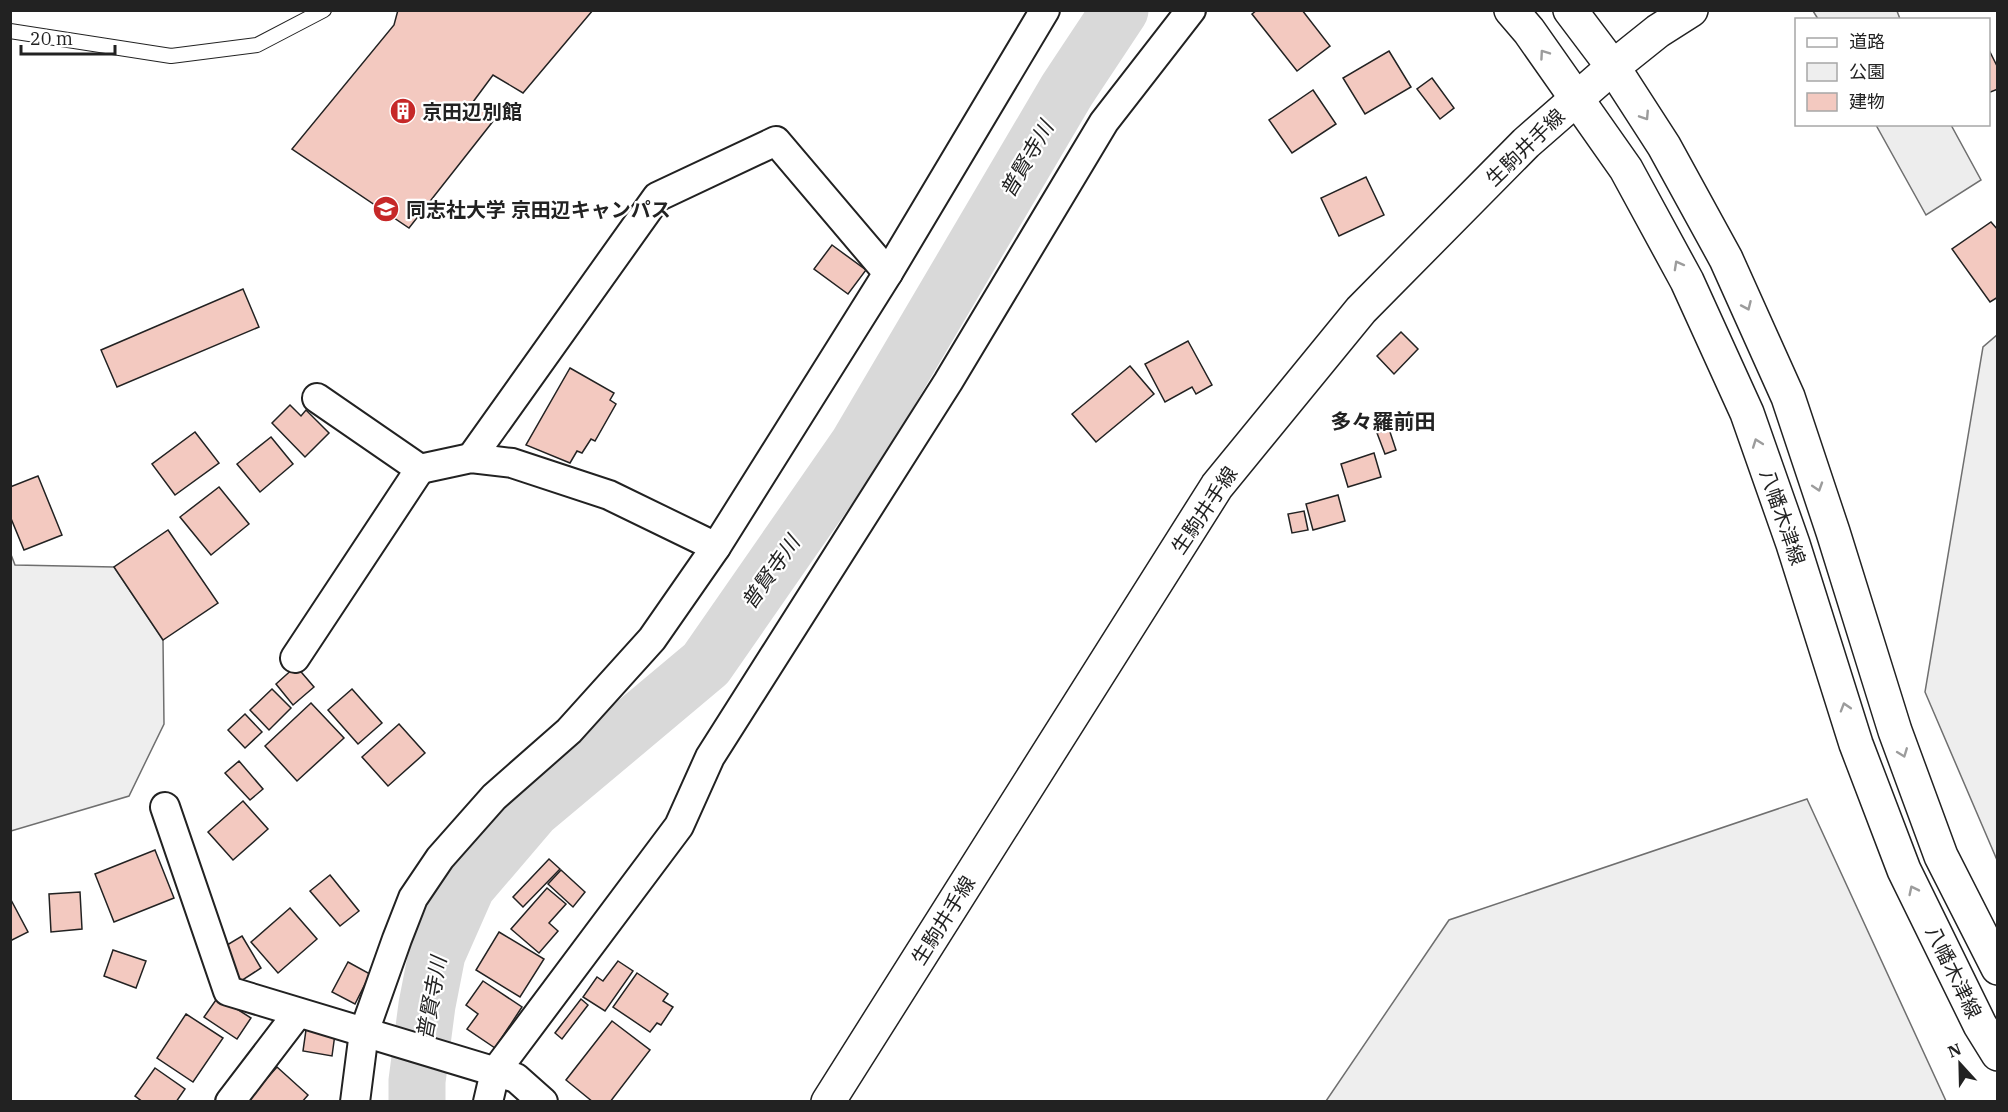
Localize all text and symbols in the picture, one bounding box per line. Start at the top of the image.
scale bar [21,18,116,56]
legend [1795,18,1990,126]
text: 20 m [30,27,73,50]
text: 道路 [1849,30,1885,53]
one-way arrow [1540,49,1551,60]
text: 公園 [1849,60,1885,83]
text: 建物 [1849,90,1885,113]
building icon: 京田辺別館 [388,96,418,126]
place label: 京田辺別館 [422,98,522,125]
street label: 生駒井手線 [1480,103,1570,191]
one-way arrow [1637,110,1649,120]
water label: 普賢寺川 [993,114,1060,202]
school or university icon: 同志社大学 京田辺キャンパス [371,194,401,224]
place label: 同志社大学 京田辺キャンパス [406,196,671,223]
one-way arrow [1674,260,1685,271]
one-way arrow [1740,299,1752,310]
district label: 多々羅前田 [1331,407,1436,435]
one-way arrow [1752,438,1765,449]
street label: 生駒井手線 [1165,461,1243,559]
street label: 八幡木津線 [1754,465,1812,569]
one-way arrow [1811,481,1823,492]
water label: 普賢寺川 [734,528,807,614]
one-way arrow [1840,703,1852,713]
one-way arrow [1896,747,1908,758]
street label: 生駒井手線 [905,870,981,970]
one-way arrow [1909,885,1921,896]
street label: 八幡木津線 [1920,921,1988,1023]
water label: 普賢寺川 [410,952,452,1042]
north arrow [1930,1034,1990,1094]
text: N [1945,1038,1964,1062]

